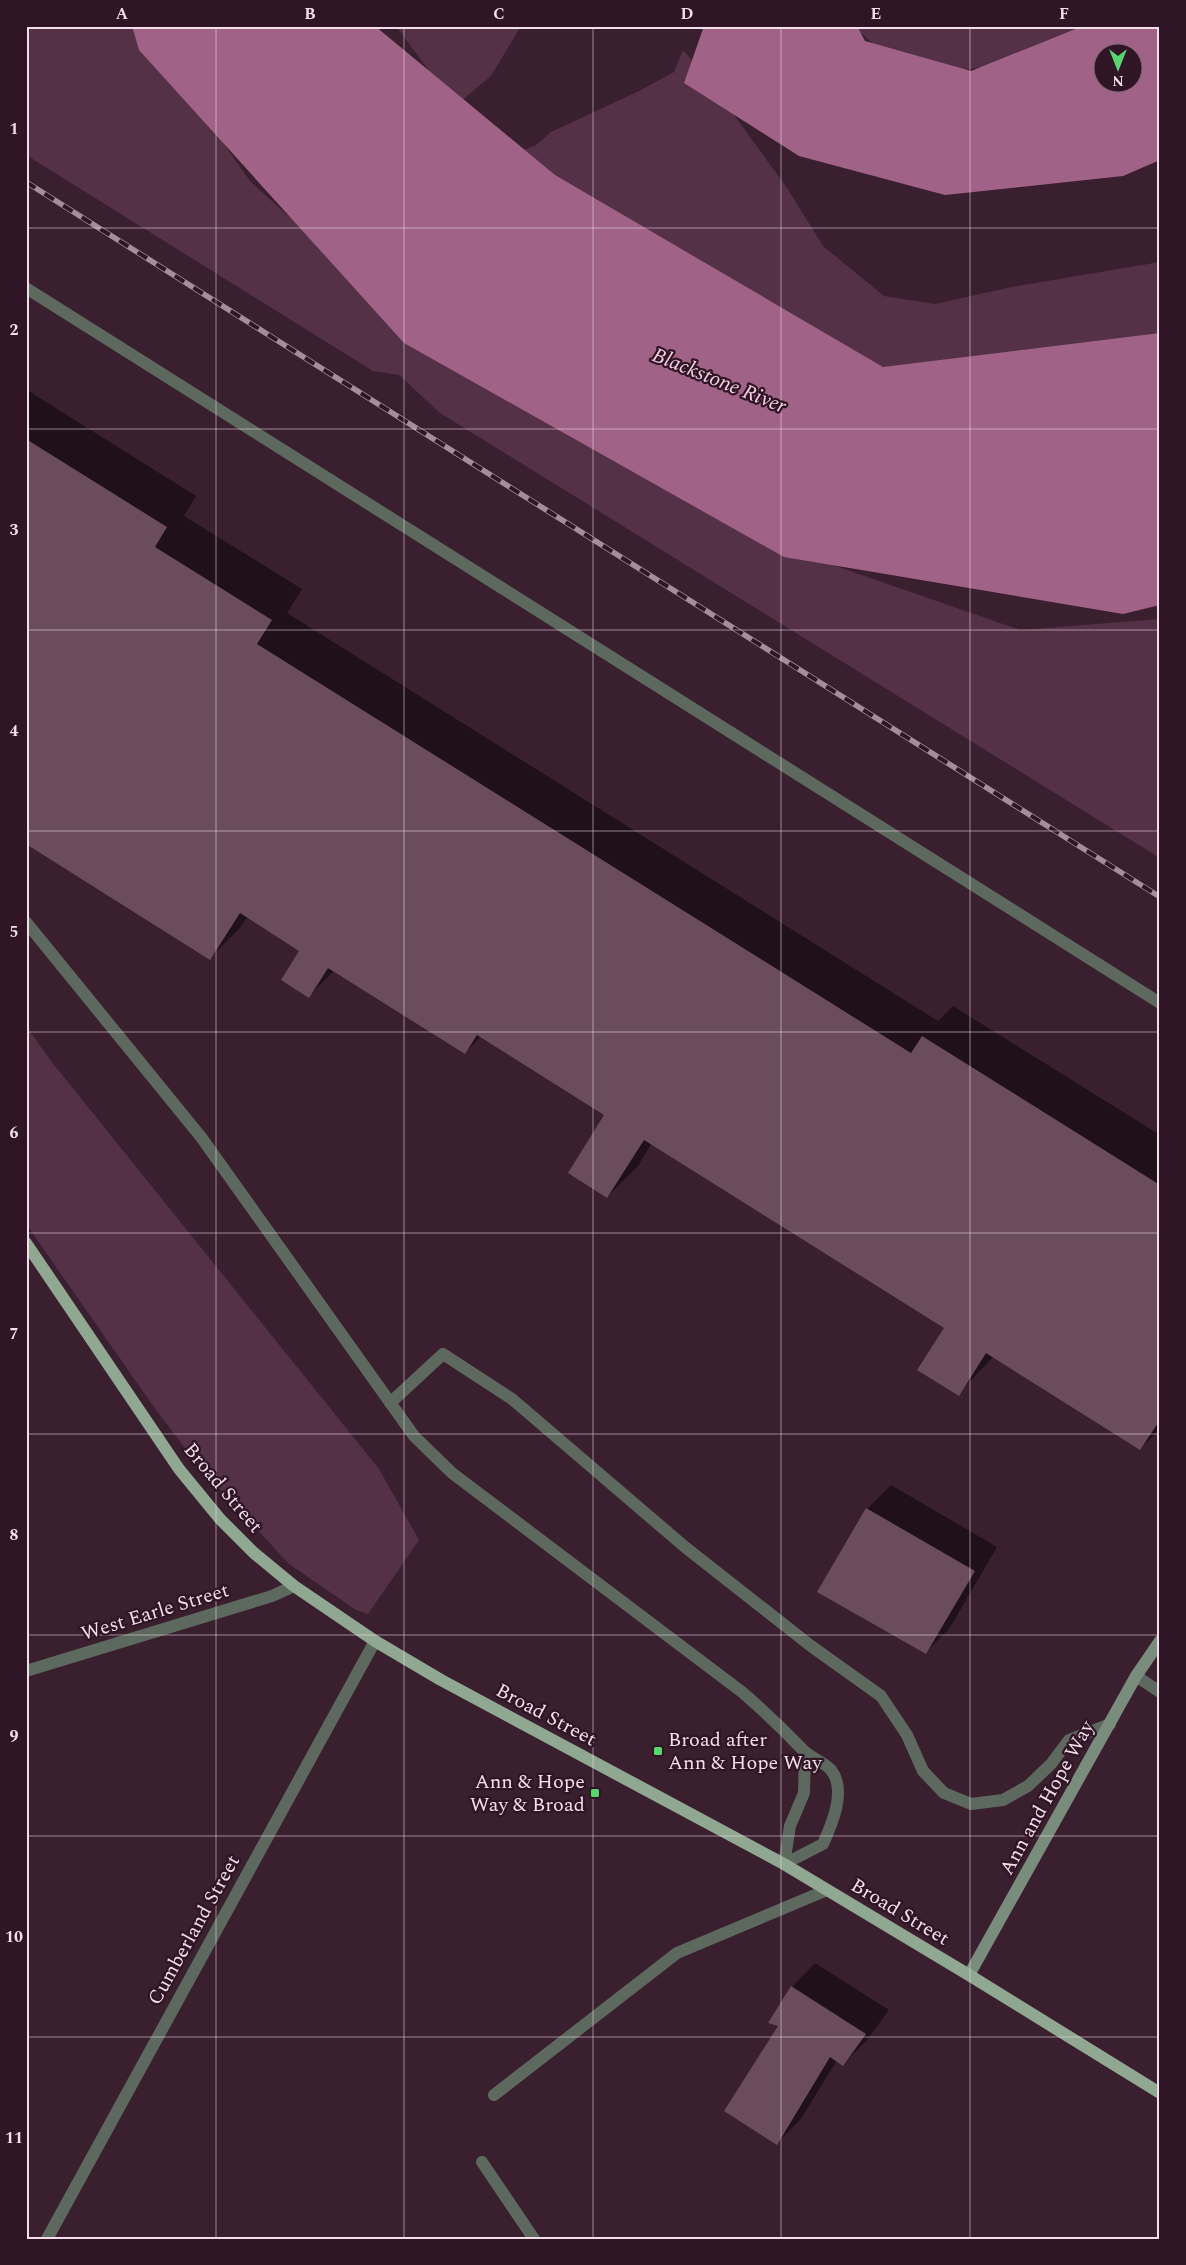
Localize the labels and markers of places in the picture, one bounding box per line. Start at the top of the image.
place label: Broad after Ann & Hope Way [668,1725,823,1778]
marker: Broad after Ann & Hope Way [652,1745,664,1757]
place label: Ann & Hope Way & Broad [470,1767,585,1820]
marker: Ann & Hope Way & Broad [589,1787,601,1799]

